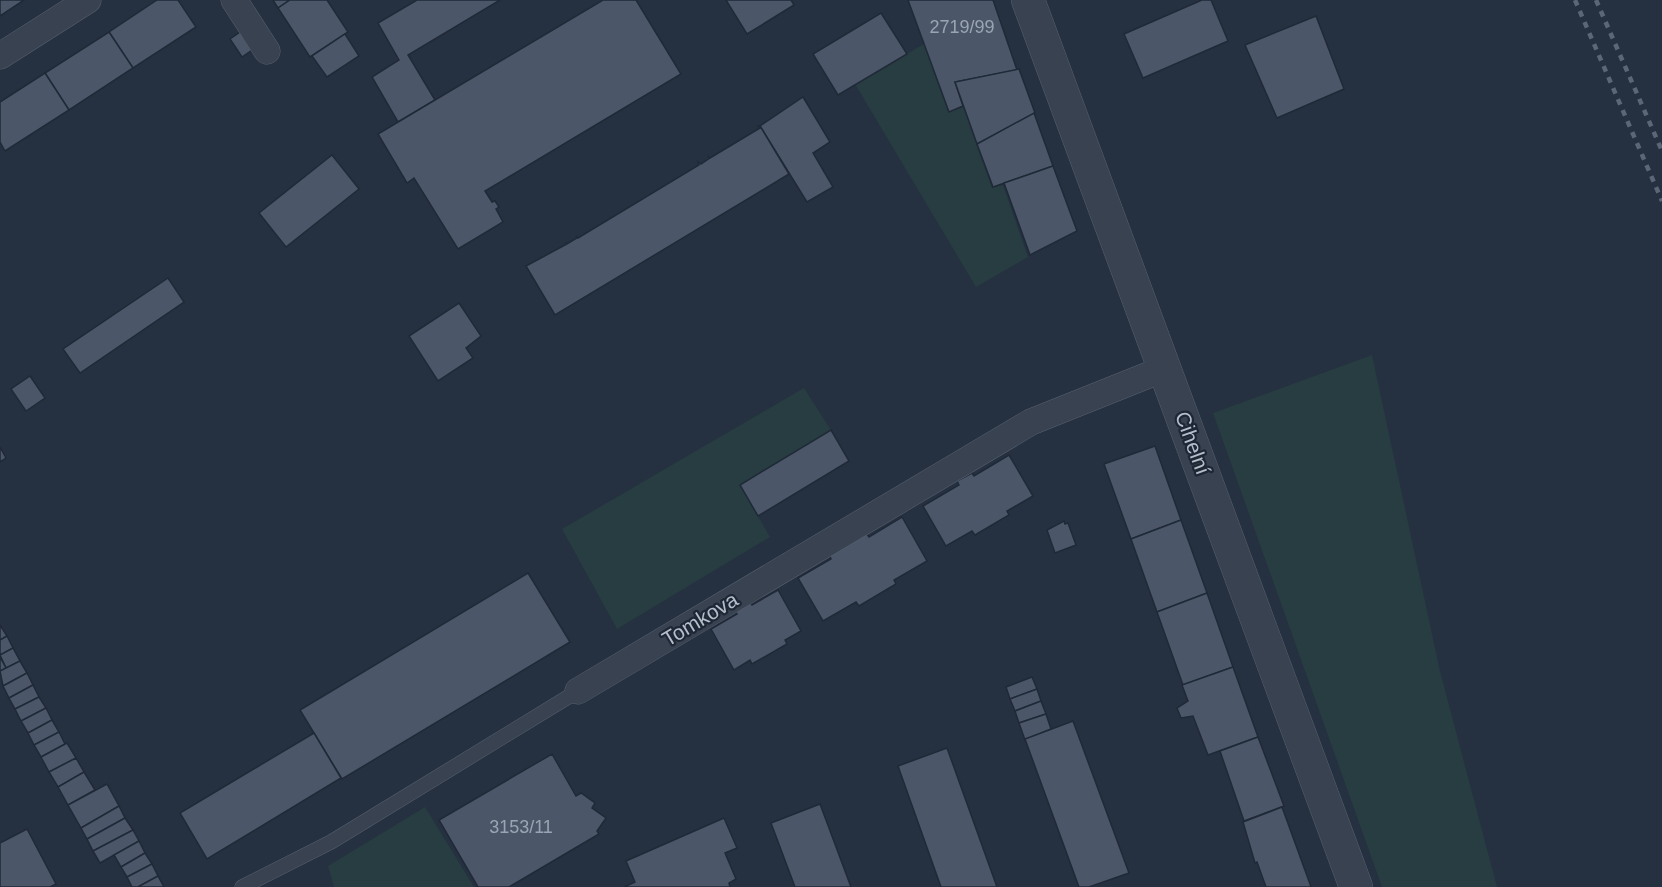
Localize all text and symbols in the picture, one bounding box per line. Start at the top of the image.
house number: 2719/99 [929,17,995,37]
street label: Cihelní [1171,408,1215,478]
street label: Tomkova [658,587,742,650]
house number: 3153/11 [489,817,553,837]

